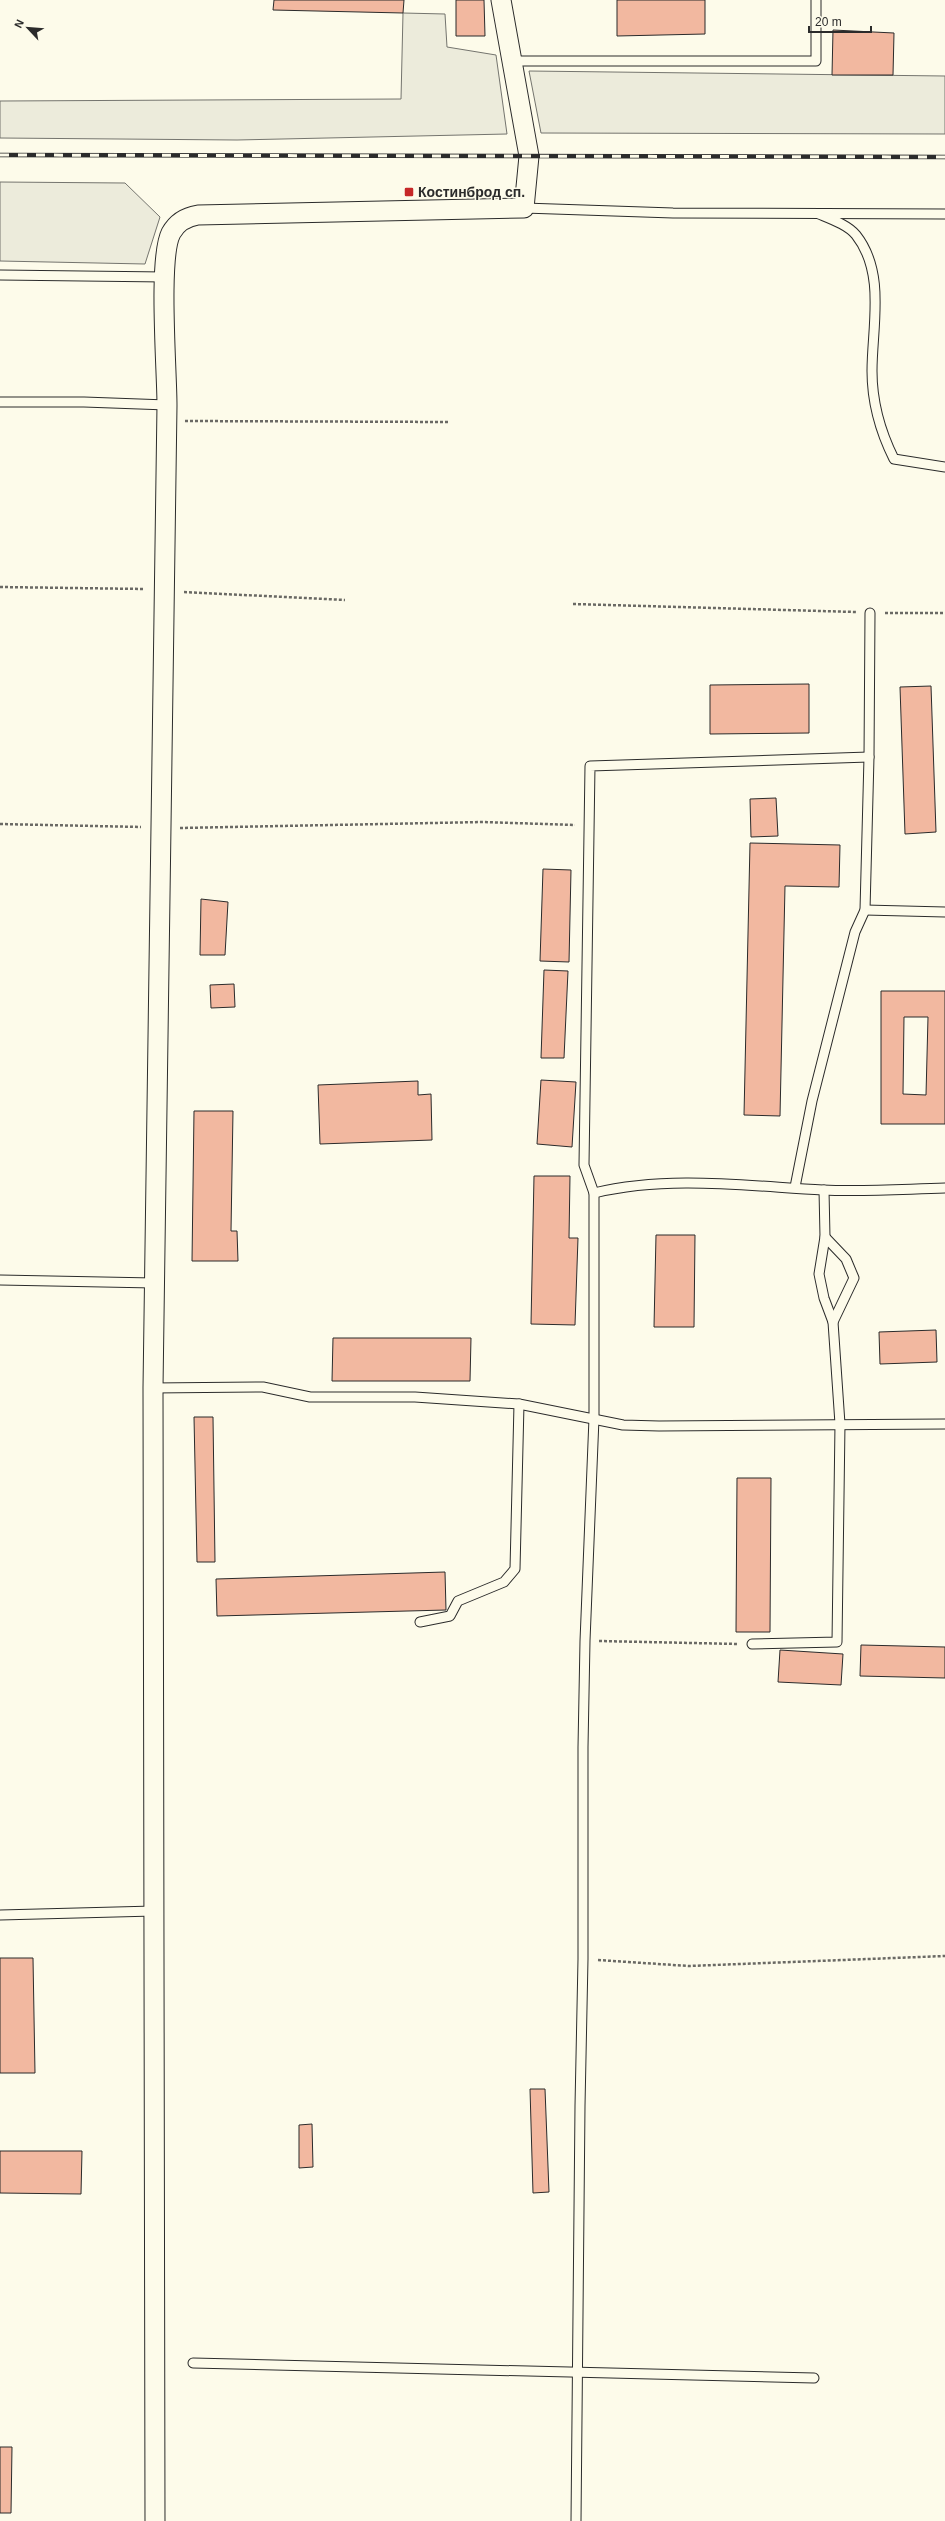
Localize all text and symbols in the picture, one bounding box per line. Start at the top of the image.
north arrow [8,8,48,48]
scale bar [809,8,871,34]
text: 20 m [815,15,842,29]
text: N [12,17,26,30]
place label: Костинброд сп. [418,184,525,200]
marker: Костинброд сп. [403,186,415,198]

